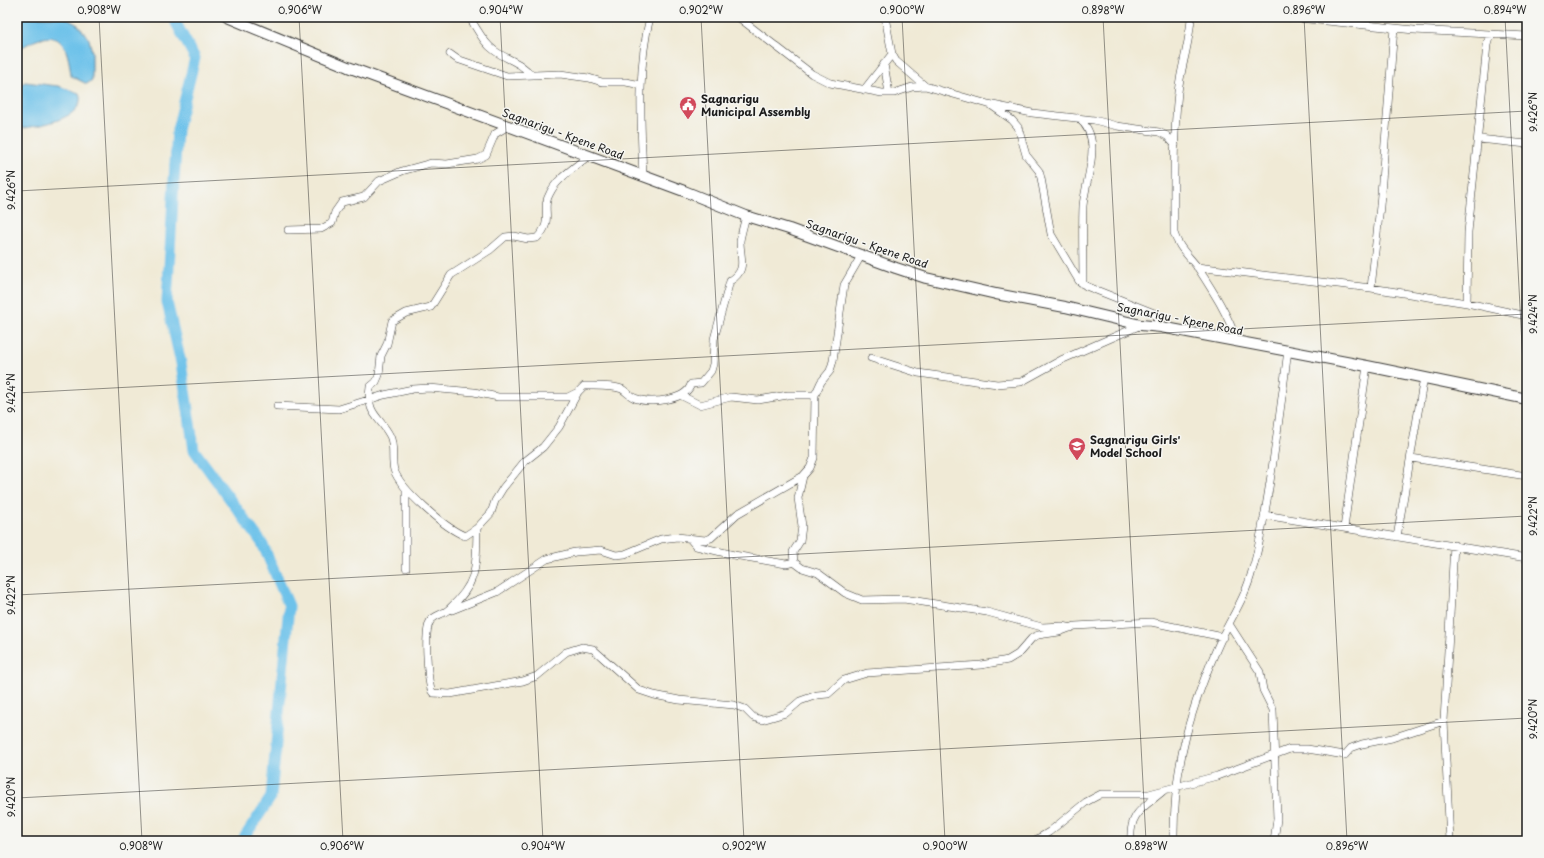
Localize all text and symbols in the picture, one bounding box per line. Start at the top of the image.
text: 0.908°W [77,2,122,17]
text: 0.906°W [278,2,323,17]
text: 0.904°W [479,2,524,17]
text: 0.902°W [679,2,724,17]
text: 0.900°W [880,2,925,17]
text: 0.898°W [1082,2,1125,17]
text: 0.896°W [1283,2,1326,17]
text: 0.894°W [1484,2,1527,17]
place label: Sagnarigu Municipal Assembly [701,90,811,120]
text: 9.426°N [1525,92,1540,132]
public building icon: Sagnarigu Municipal Assembly [678,95,698,120]
street label: Sagnarigu - Kpene Road [500,104,626,163]
text: 9.426°N [3,170,18,210]
street label: Sagnarigu - Kpene Road [804,215,931,272]
text: 9.424°N [1525,294,1540,334]
street label: Sagnarigu - Kpene Road [1115,298,1245,339]
text: 9.424°N [3,373,18,413]
place label: Sagnarigu Girls' Model School [1090,431,1180,461]
school or university icon: Sagnarigu Girls' Model School [1067,436,1087,461]
text: 9.422°N [1525,496,1540,536]
text: 9.422°N [3,575,18,615]
text: 9.420°N [1525,698,1540,739]
text: 9.420°N [3,776,18,817]
text: 0.908°W [119,838,164,853]
text: 0.906°W [320,838,365,853]
text: 0.904°W [521,838,566,853]
text: 0.902°W [722,838,767,853]
text: 0.900°W [923,838,968,853]
text: 0.898°W [1125,838,1168,853]
text: 0.896°W [1326,838,1369,853]

